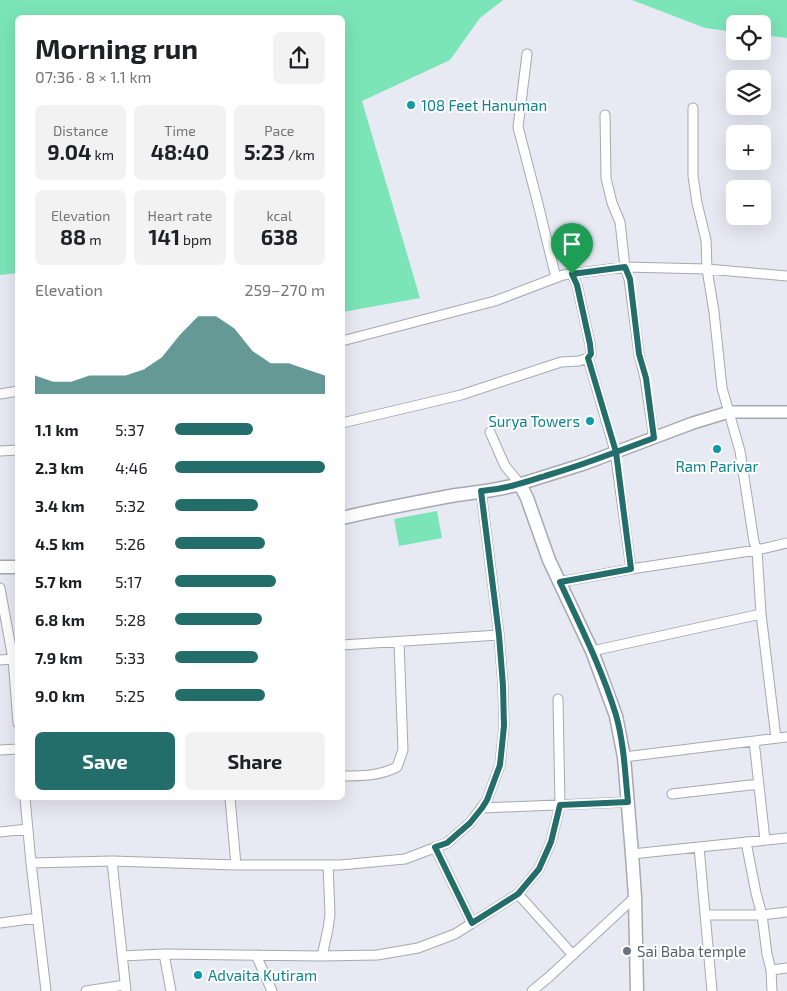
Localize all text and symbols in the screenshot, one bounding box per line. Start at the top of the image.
map controls [726,15,771,225]
button: locate [726,15,771,60]
text: Morning run [35,31,198,65]
button: share [273,32,325,84]
text: 07:36 · 8 × 1.1 km [35,67,152,86]
button: layers [726,70,771,115]
place label: 108 Feet Hanuman [421,96,547,114]
marker: 108 Feet Hanuman [405,99,417,111]
text: Distance [53,122,108,139]
text: Time [164,122,196,139]
text: Pace [264,122,294,139]
button: + [726,125,771,170]
text: 9.04 [47,139,91,164]
text: 48:40 [151,139,209,164]
text: 5:23 [244,139,285,164]
text: km [91,146,114,163]
text: /km [285,146,315,163]
button: − [726,180,771,225]
text: Elevation [51,207,110,224]
text: Heart rate [148,207,212,224]
text: kcal [267,207,292,224]
pin [551,223,593,274]
text: 88 [60,224,86,249]
text: 141 [148,224,180,249]
text: 638 [261,224,298,249]
icon: arrive [558,230,586,258]
text: m [86,231,101,248]
text: bpm [180,231,212,248]
text: Elevation [35,280,103,299]
text: 259–270 m [244,280,325,299]
place label: Surya Towers [488,412,580,430]
marker: Surya Towers [584,415,596,427]
text: 1.1 km [35,420,79,439]
text: 5:37 [115,420,144,439]
marker: Ram Parivar [711,443,723,455]
place label: Ram Parivar [676,457,758,475]
text: 2.3 km [35,458,84,477]
text: 4:46 [115,458,148,477]
text: 3.4 km [35,496,85,515]
text: 5:32 [115,496,145,515]
text: 4.5 km [35,534,84,553]
text: 5:26 [115,534,146,553]
text: 5.7 km [35,572,82,591]
text: 5:17 [115,572,142,591]
text: 6.8 km [35,610,85,629]
text: 5:28 [115,610,146,629]
text: 7.9 km [35,648,83,667]
text: 5:33 [115,648,145,667]
text: 9.0 km [35,686,85,705]
text: 5:25 [115,686,145,705]
button: Save [35,732,175,790]
button: Share [185,732,325,790]
place label: Sai Baba temple [637,942,746,960]
marker: Sai Baba temple [621,945,633,957]
place label: Advaita Kutiram [208,966,317,984]
marker: Advaita Kutiram [192,969,204,981]

